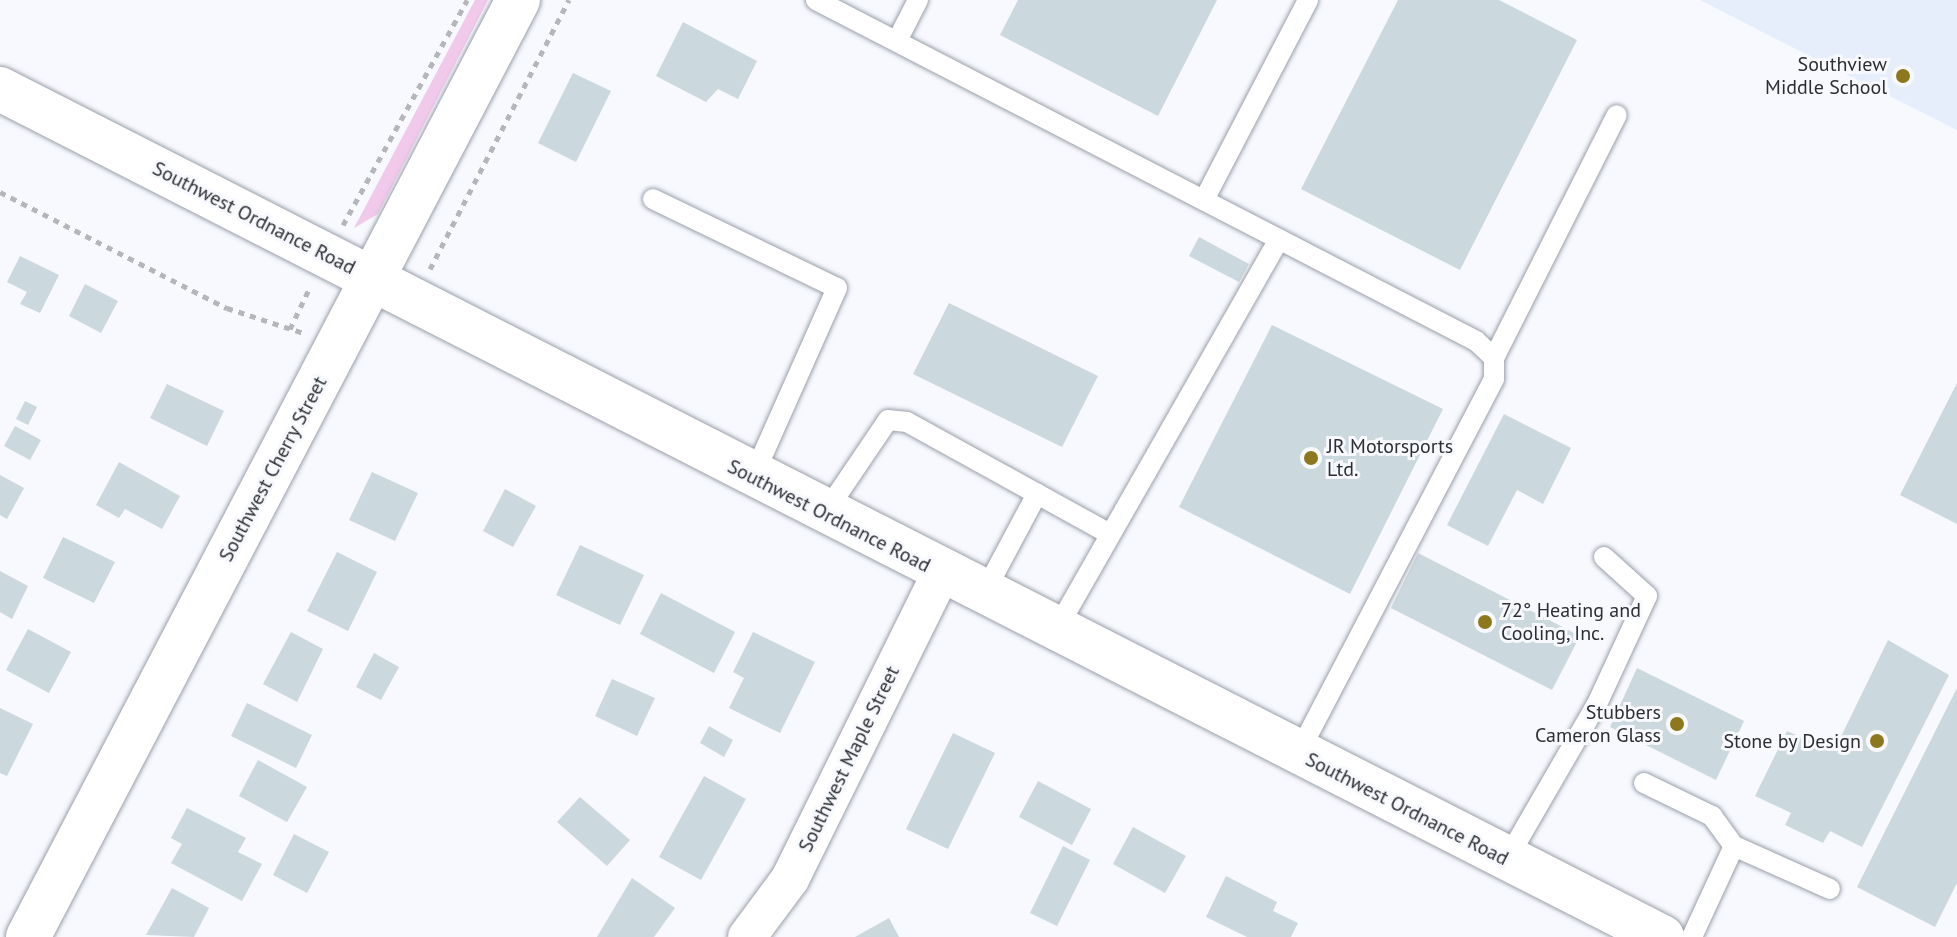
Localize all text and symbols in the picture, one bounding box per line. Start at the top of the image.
place label: Southview Middle School [1765,52,1887,99]
marker: Southview Middle School [1894,67,1912,85]
street label: Southwest Ordnance Road [149,156,359,280]
street label: Southwest Cherry Street [214,372,332,566]
place label: JR Motorsports Ltd. [1327,434,1453,481]
marker: JR Motorsports Ltd. [1302,449,1320,467]
street label: Southwest Ordnance Road [724,454,934,578]
place label: 72° Heating and Cooling, Inc. [1501,598,1641,645]
marker: 72° Heating and Cooling, Inc. [1476,613,1494,631]
street label: Southwest Maple Street [794,662,904,856]
place label: Stubbers Cameron Glass [1535,700,1661,747]
marker: Stubbers Cameron Glass [1668,715,1686,733]
place label: Stone by Design [1723,729,1861,753]
marker: Stone by Design [1868,732,1886,750]
street label: Southwest Ordnance Road [1302,747,1512,871]

